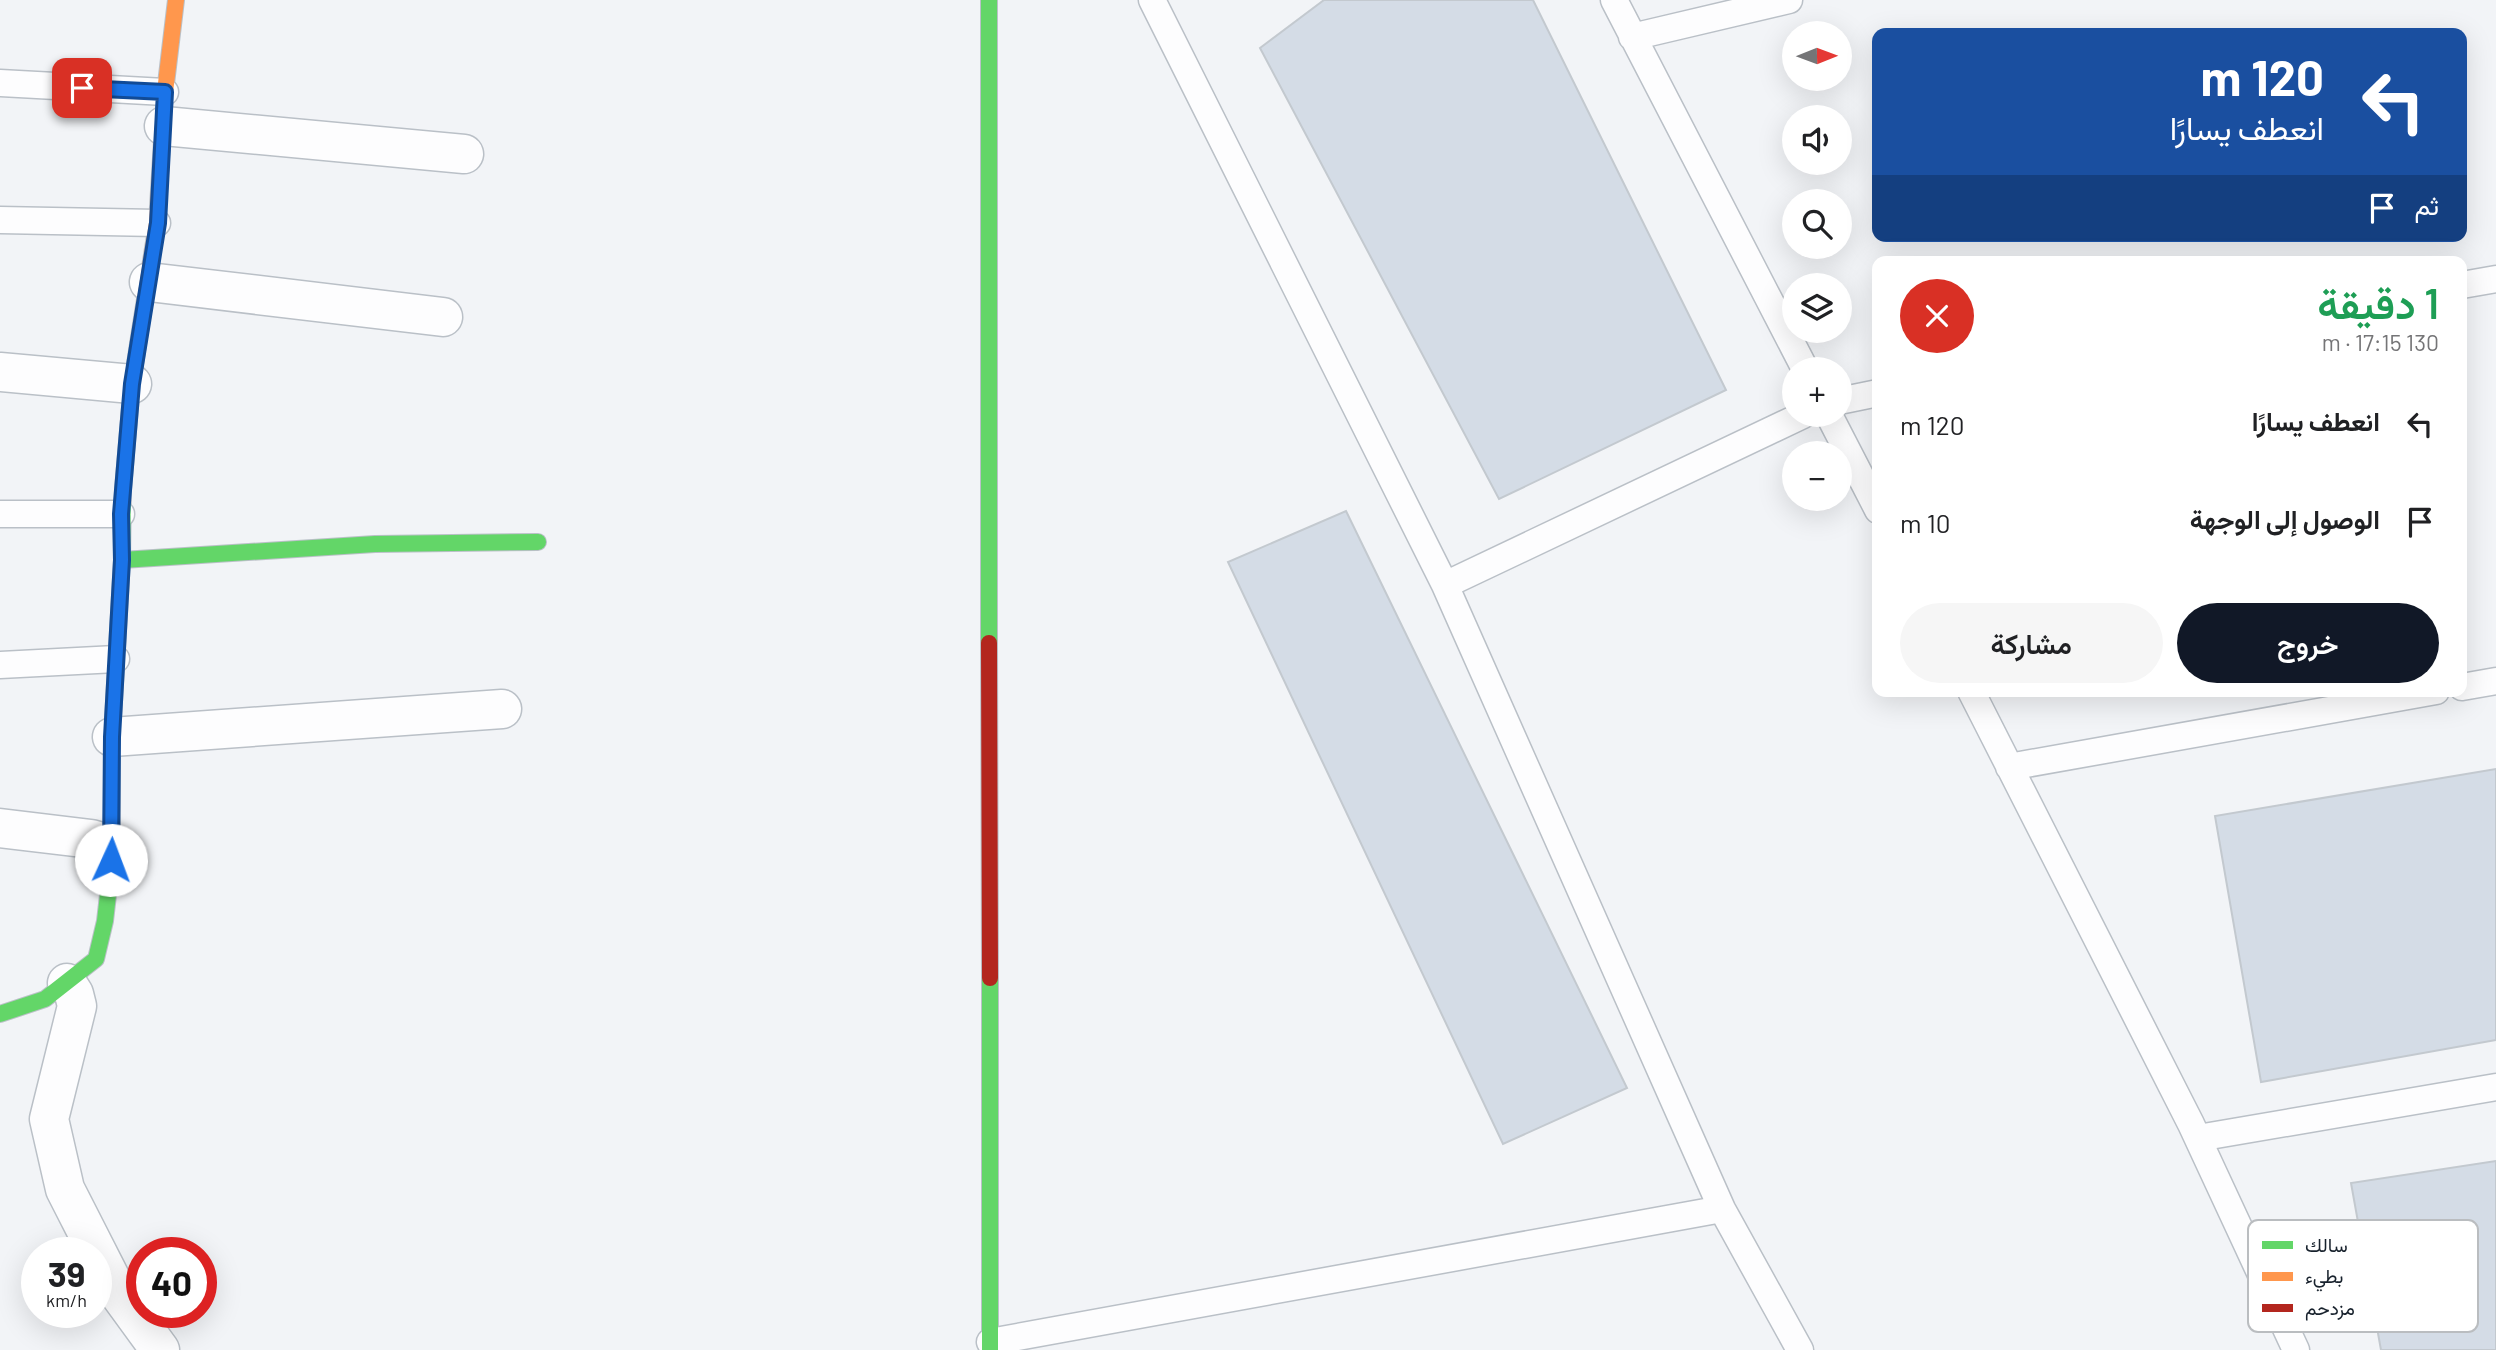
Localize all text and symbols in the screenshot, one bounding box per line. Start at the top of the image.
north arrow [1782,21,1852,91]
map controls [1782,21,1852,511]
text: 120 m [2201,47,2324,106]
icon: left [2348,56,2439,147]
pin [52,58,112,118]
icon: arrive [63,69,101,107]
button: sound [1782,105,1852,175]
text: انعطف يسارًا [2170,108,2324,146]
button: search [1782,189,1852,259]
icon: arrive [2363,189,2401,227]
text: ثم [2415,189,2439,220]
button: layers [1782,273,1852,343]
text: 1 دقيقة [2317,277,2439,327]
button: close [1900,279,1974,353]
text: 130 m · 17:15 [2322,328,2439,356]
button: + [1782,357,1852,427]
text: انعطف يسارًا [2252,405,2380,436]
icon: left [2401,405,2439,443]
text: 120 m [1900,409,1964,440]
button: − [1782,441,1852,511]
text: الوصول إلى الوجهة [2190,503,2380,534]
icon: arrive [2401,503,2439,541]
text: 10 m [1900,507,1951,538]
button: مشاركة [1900,603,2163,683]
button: خروج [2177,603,2439,683]
position arrow [74,823,148,897]
legend [2248,1220,2478,1332]
text: سالك [2305,1233,2348,1256]
speed limit sign: 40 [126,1237,217,1328]
text: 39 [48,1252,85,1294]
text: بطيء [2305,1264,2343,1292]
text: km/h [46,1289,87,1311]
text: مزدحم [2305,1296,2355,1321]

